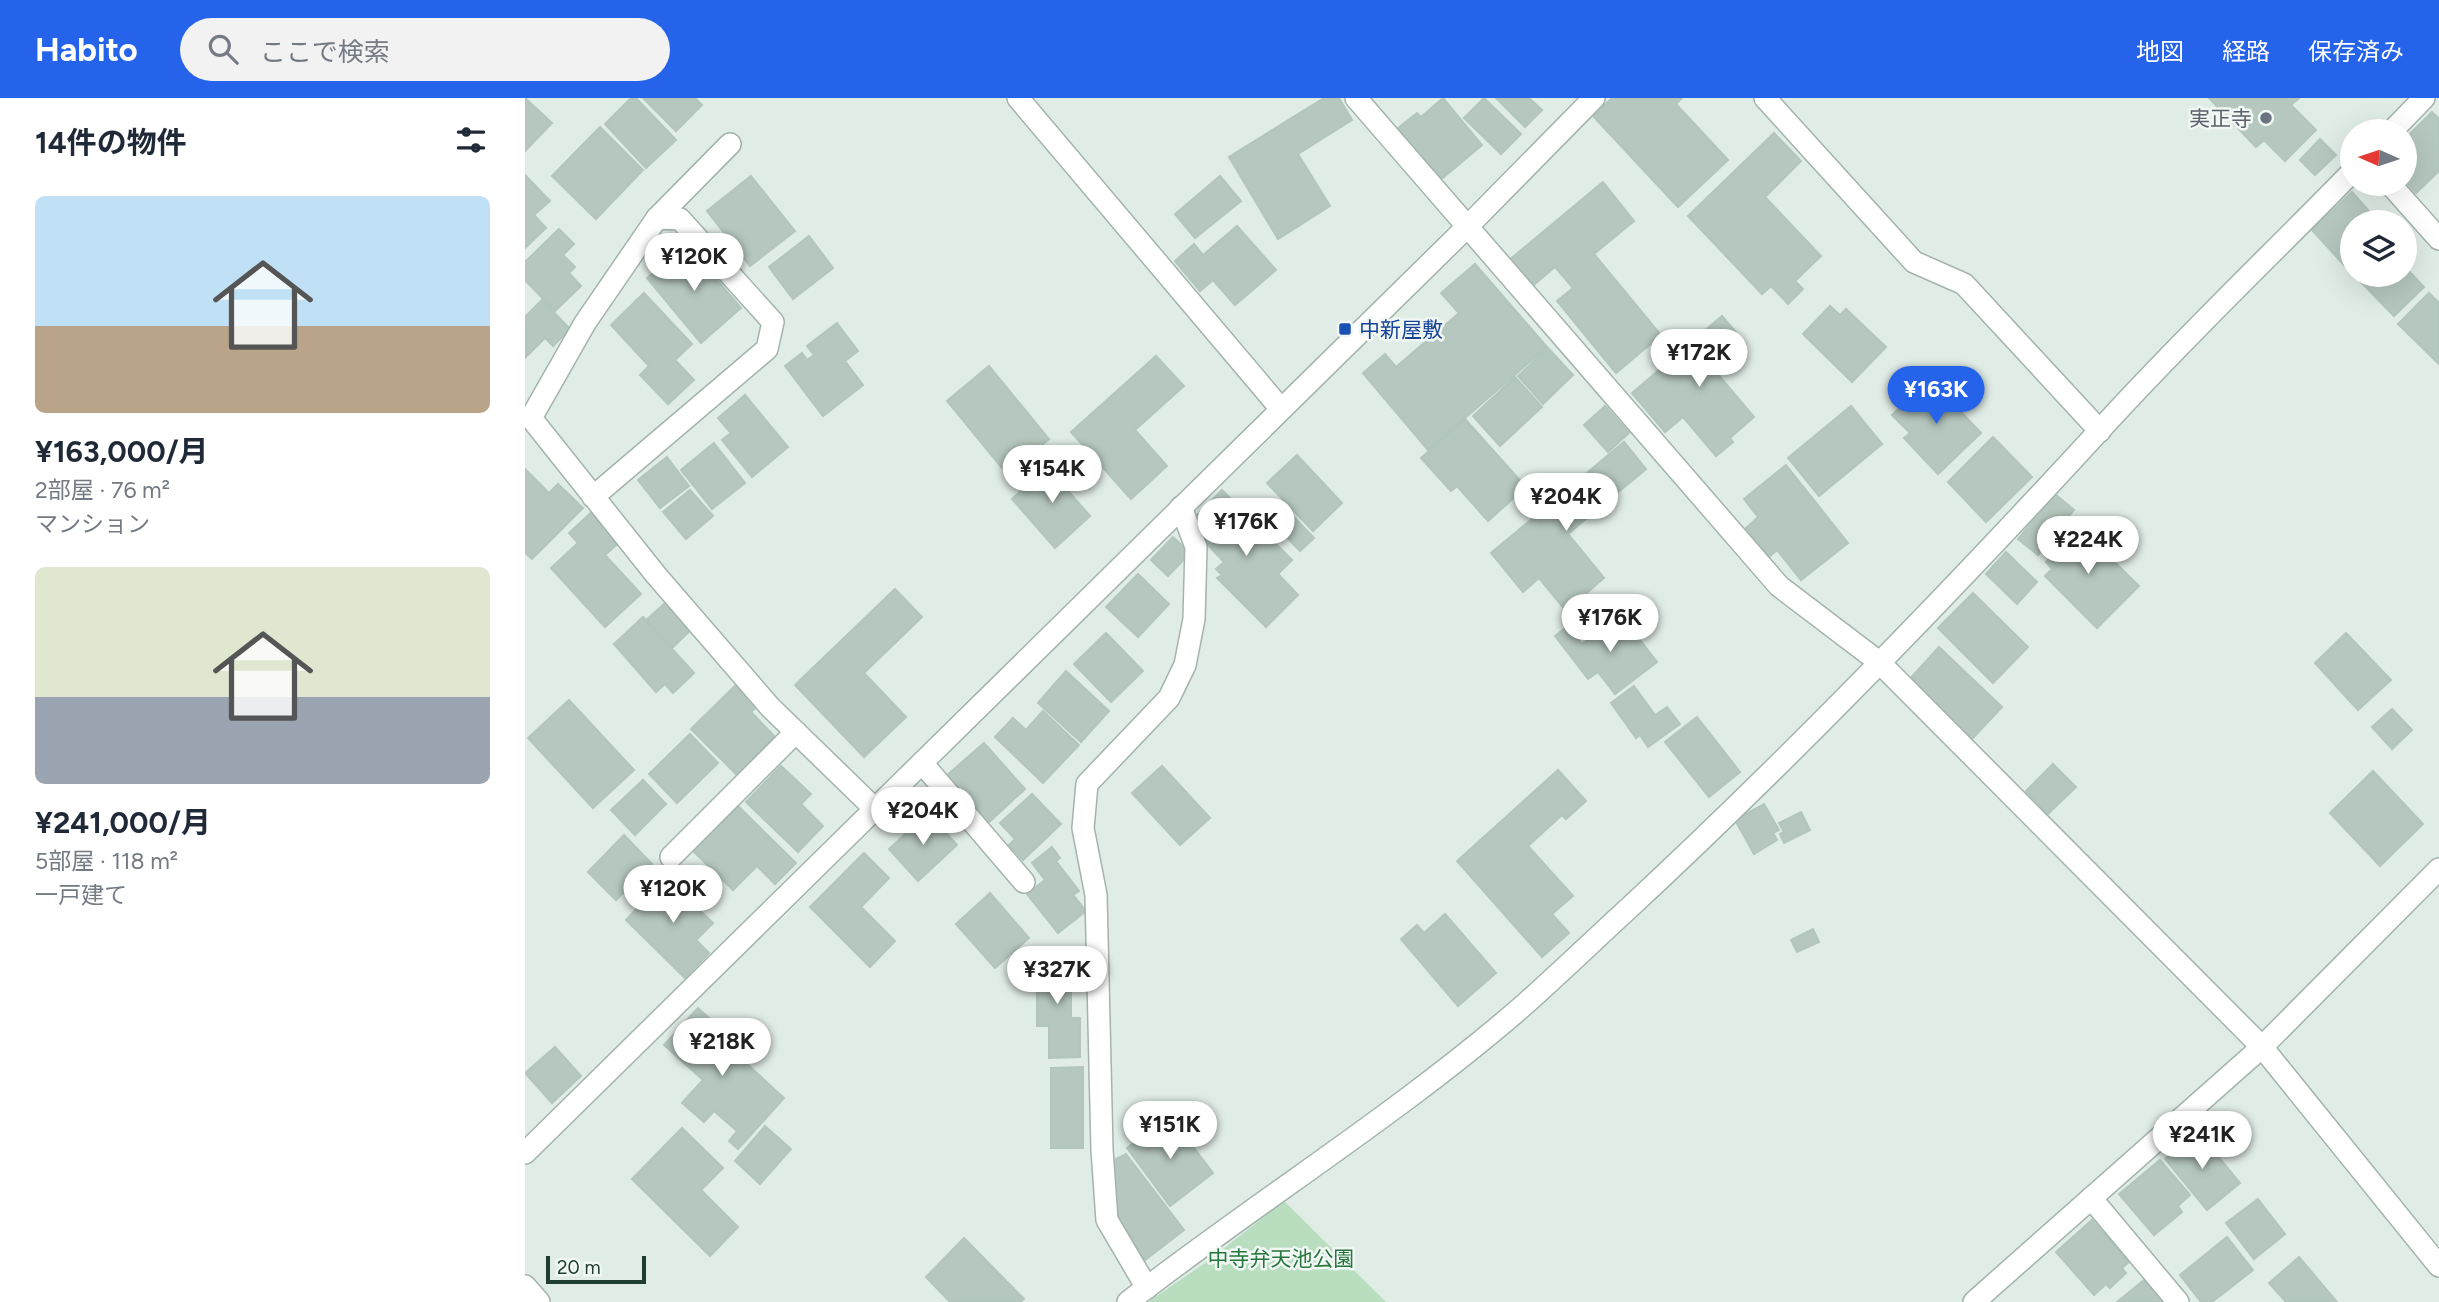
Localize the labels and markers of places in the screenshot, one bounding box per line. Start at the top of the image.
place label: 実正寺 [2189,106,2252,131]
marker: 実正寺 [2258,110,2274,126]
pin: ¥120K [645,234,743,293]
place label: 中新屋敷 [1359,317,1443,342]
marker: 中新屋敷 [1337,321,1353,337]
pin: ¥172K [1650,330,1748,389]
pin: ¥163K [1887,366,1985,426]
pin: ¥154K [1003,446,1101,505]
pin: ¥204K [1517,474,1615,533]
pin: ¥176K [1197,498,1295,558]
pin: ¥224K [2039,517,2137,576]
pin: ¥176K [1561,594,1659,654]
pin: ¥204K [874,788,972,847]
pin: ¥120K [624,866,722,925]
pin: ¥327K [1008,946,1106,1006]
pin: ¥218K [673,1018,771,1078]
pin: ¥151K [1121,1102,1219,1161]
pin: ¥241K [2153,1112,2251,1171]

